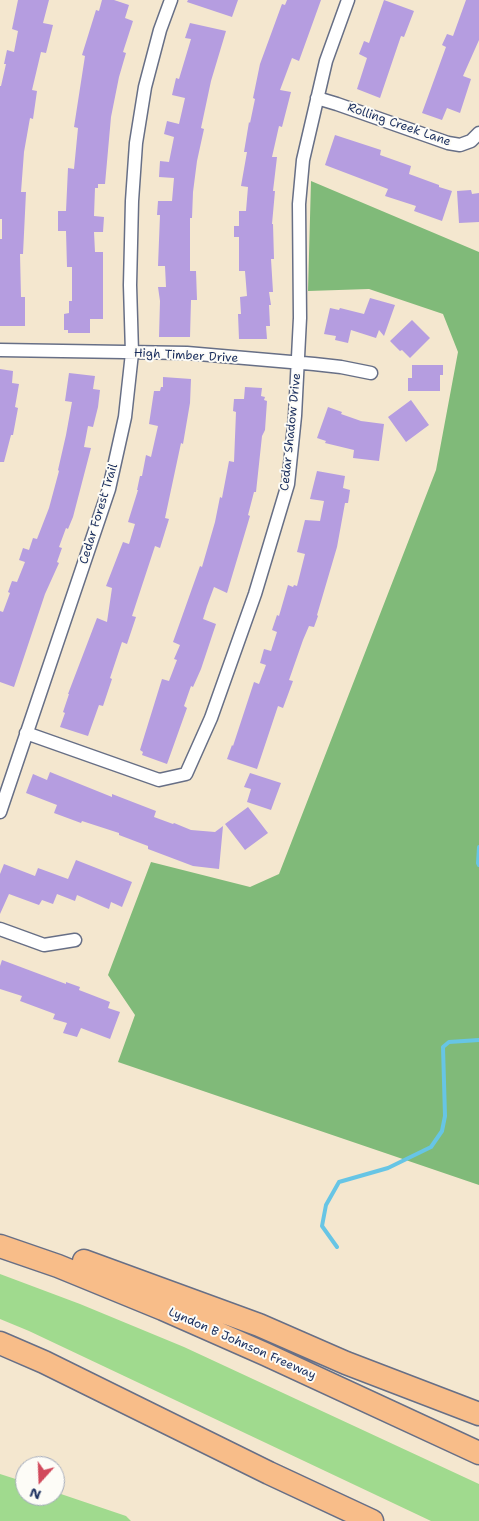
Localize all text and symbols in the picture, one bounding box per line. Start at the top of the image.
street label: Rolling Creek Lane [345,101,453,149]
street label: High Timber Drive [133,346,239,366]
street label: Cedar Shadow Drive [278,372,304,492]
street label: Cedar Forest Trail [77,462,121,566]
street label: Lyndon B Johnson Freeway [166,1305,318,1383]
north arrow [15,1456,65,1506]
text: N [27,1484,44,1505]

